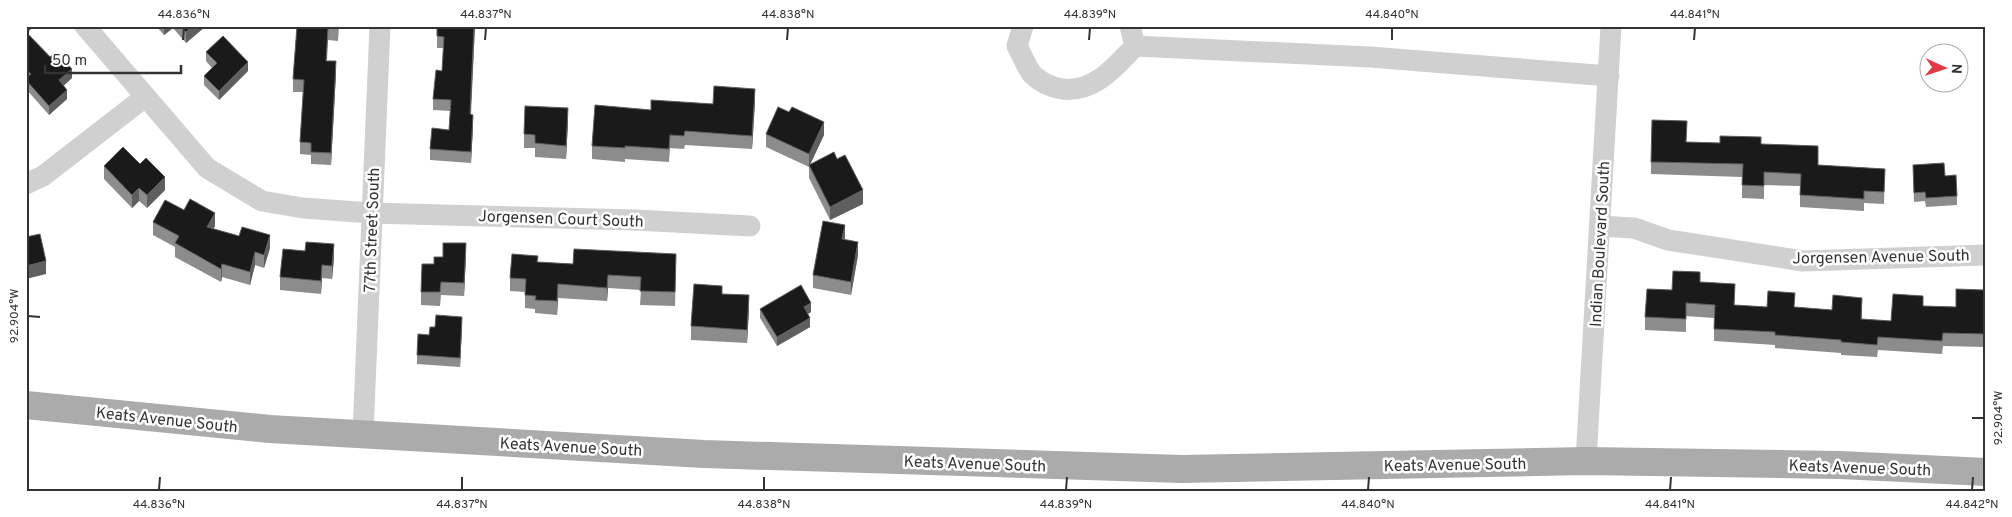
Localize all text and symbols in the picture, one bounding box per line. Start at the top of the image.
text: 44.836°N [158,7,210,23]
text: 44.837°N [460,7,512,23]
text: 44.838°N [762,7,814,23]
text: 44.839°N [1064,7,1116,23]
text: 44.840°N [1365,7,1419,23]
text: 44.841°N [1670,7,1720,23]
scale bar [45,42,181,74]
north arrow [1920,42,1970,92]
text: 50 m [52,52,87,71]
text: N [1947,63,1964,74]
street label: Indian Boulevard South [1587,161,1615,328]
street label: 77th Street South [361,167,385,293]
street label: Jorgensen Court South [478,207,644,233]
street label: Jorgensen Avenue South [1792,246,1970,270]
text: 92.904°W [7,289,23,343]
text: 92.904°W [1991,391,2007,445]
street label: Keats Avenue South [95,404,239,438]
street label: Keats Avenue South [499,434,643,462]
street label: Keats Avenue South [903,453,1047,477]
street label: Keats Avenue South [1384,455,1527,477]
street label: Keats Avenue South [1788,457,1932,481]
text: 44.836°N [133,497,185,513]
text: 44.837°N [436,497,488,513]
text: 44.838°N [738,497,790,513]
text: 44.839°N [1040,497,1092,513]
text: 44.840°N [1341,497,1395,513]
text: 44.841°N [1645,497,1695,513]
text: 44.842°N [1945,497,1999,513]

